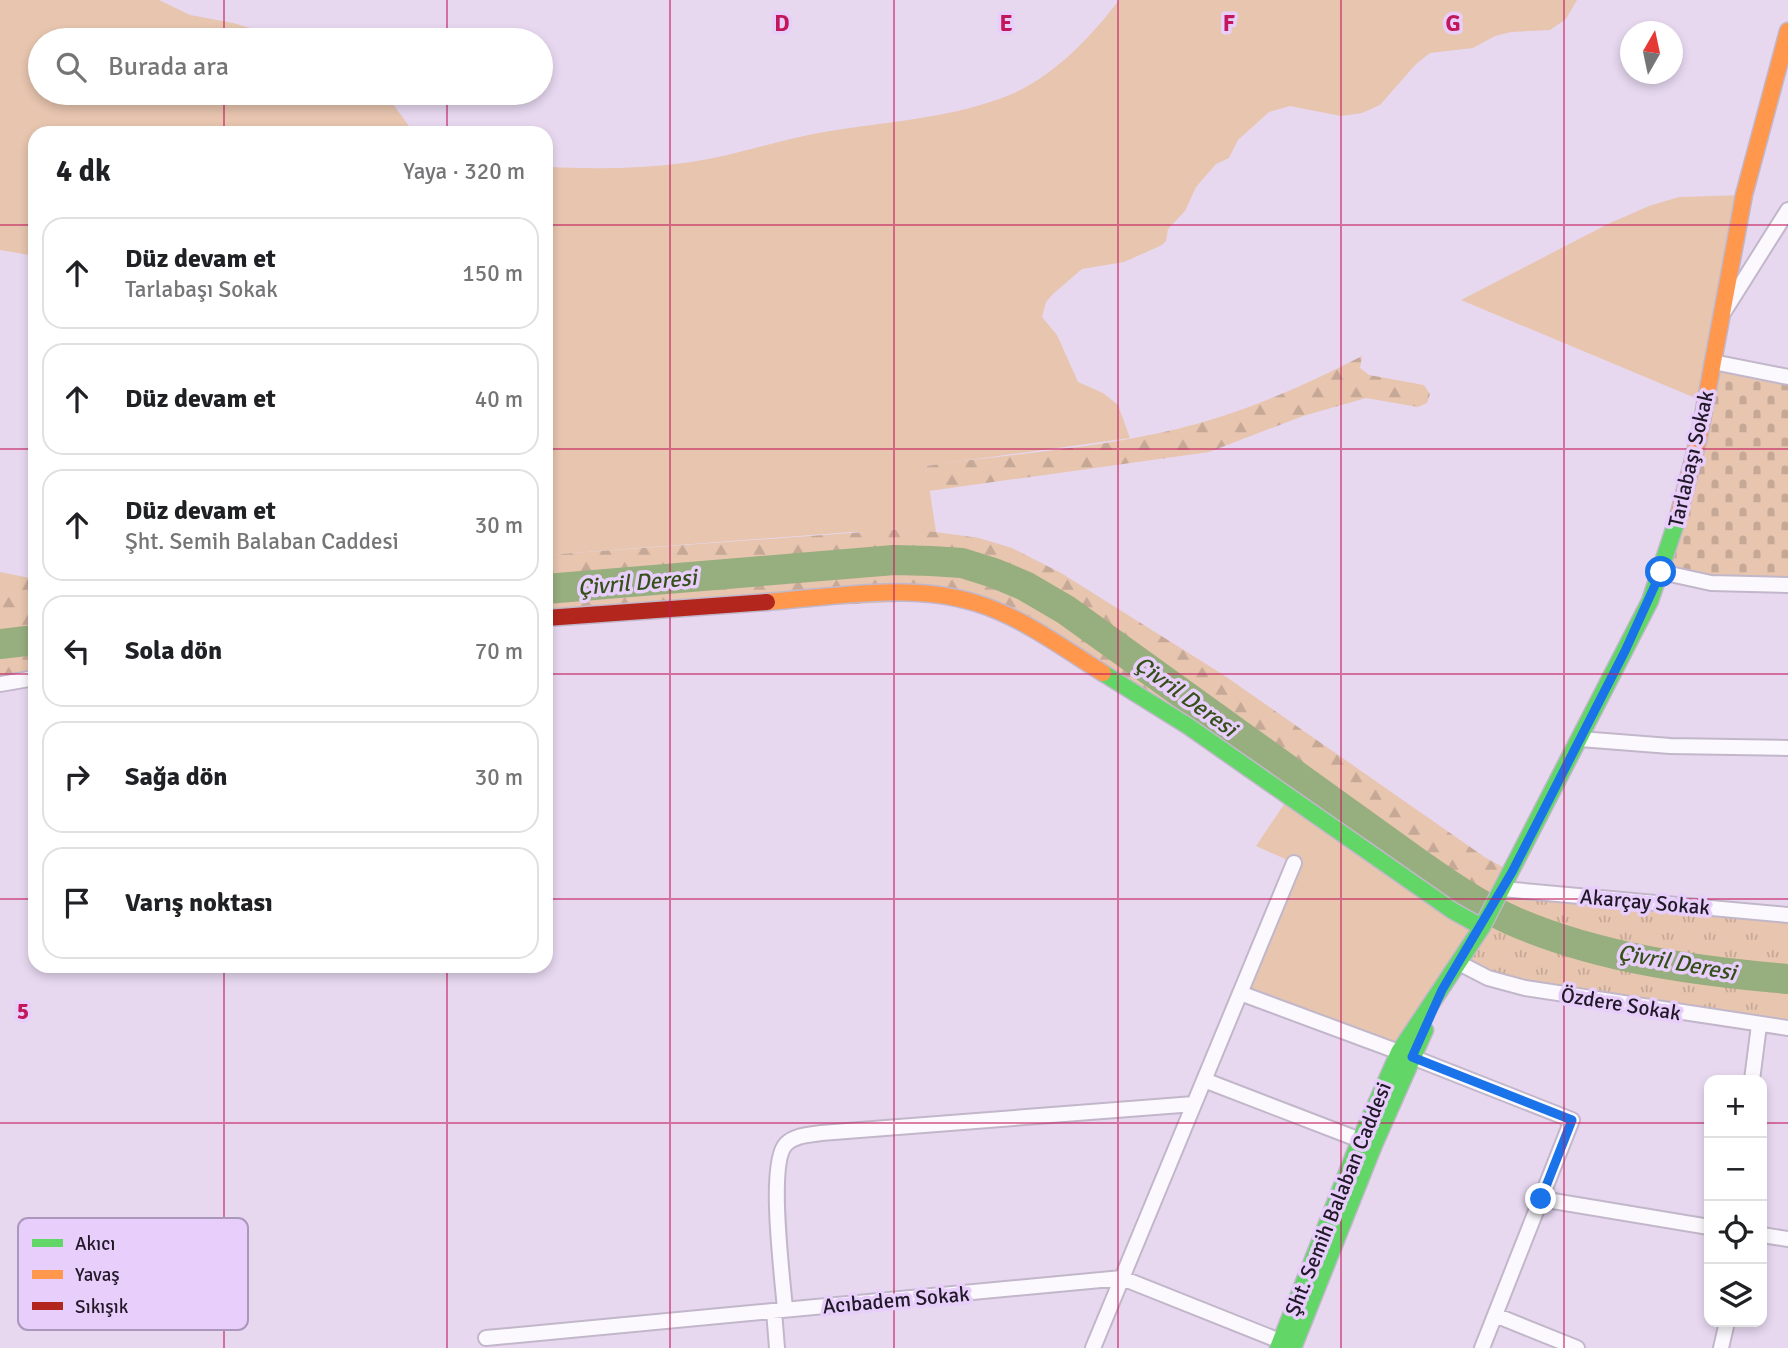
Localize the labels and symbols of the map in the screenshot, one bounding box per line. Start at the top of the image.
text: D [774,9,790,38]
text: E [999,9,1013,38]
text: F [1223,9,1235,38]
text: G [1445,9,1461,38]
north arrow [1620,21,1683,84]
street label: Tarlabaşı Sokak [1663,388,1719,530]
route start [1645,556,1676,587]
water label: Çivril Deresi [576,563,701,602]
water label: Çivril Deresi [1129,650,1245,745]
street label: Akarçay Sokak [1579,883,1712,921]
water label: Çivril Deresi [1616,938,1741,988]
street label: Özdere Sokak [1559,982,1683,1026]
text: 5 [17,997,29,1026]
street label: Şht. Semih Balaban Caddesi [1279,1078,1397,1320]
route end [1525,1183,1556,1214]
legend [18,1218,248,1330]
text: Akıcı [75,1232,115,1256]
text: Yavaş [75,1263,120,1287]
street label: Acıbadem Sokak [821,1281,971,1319]
text: Sıkışık [75,1295,129,1319]

